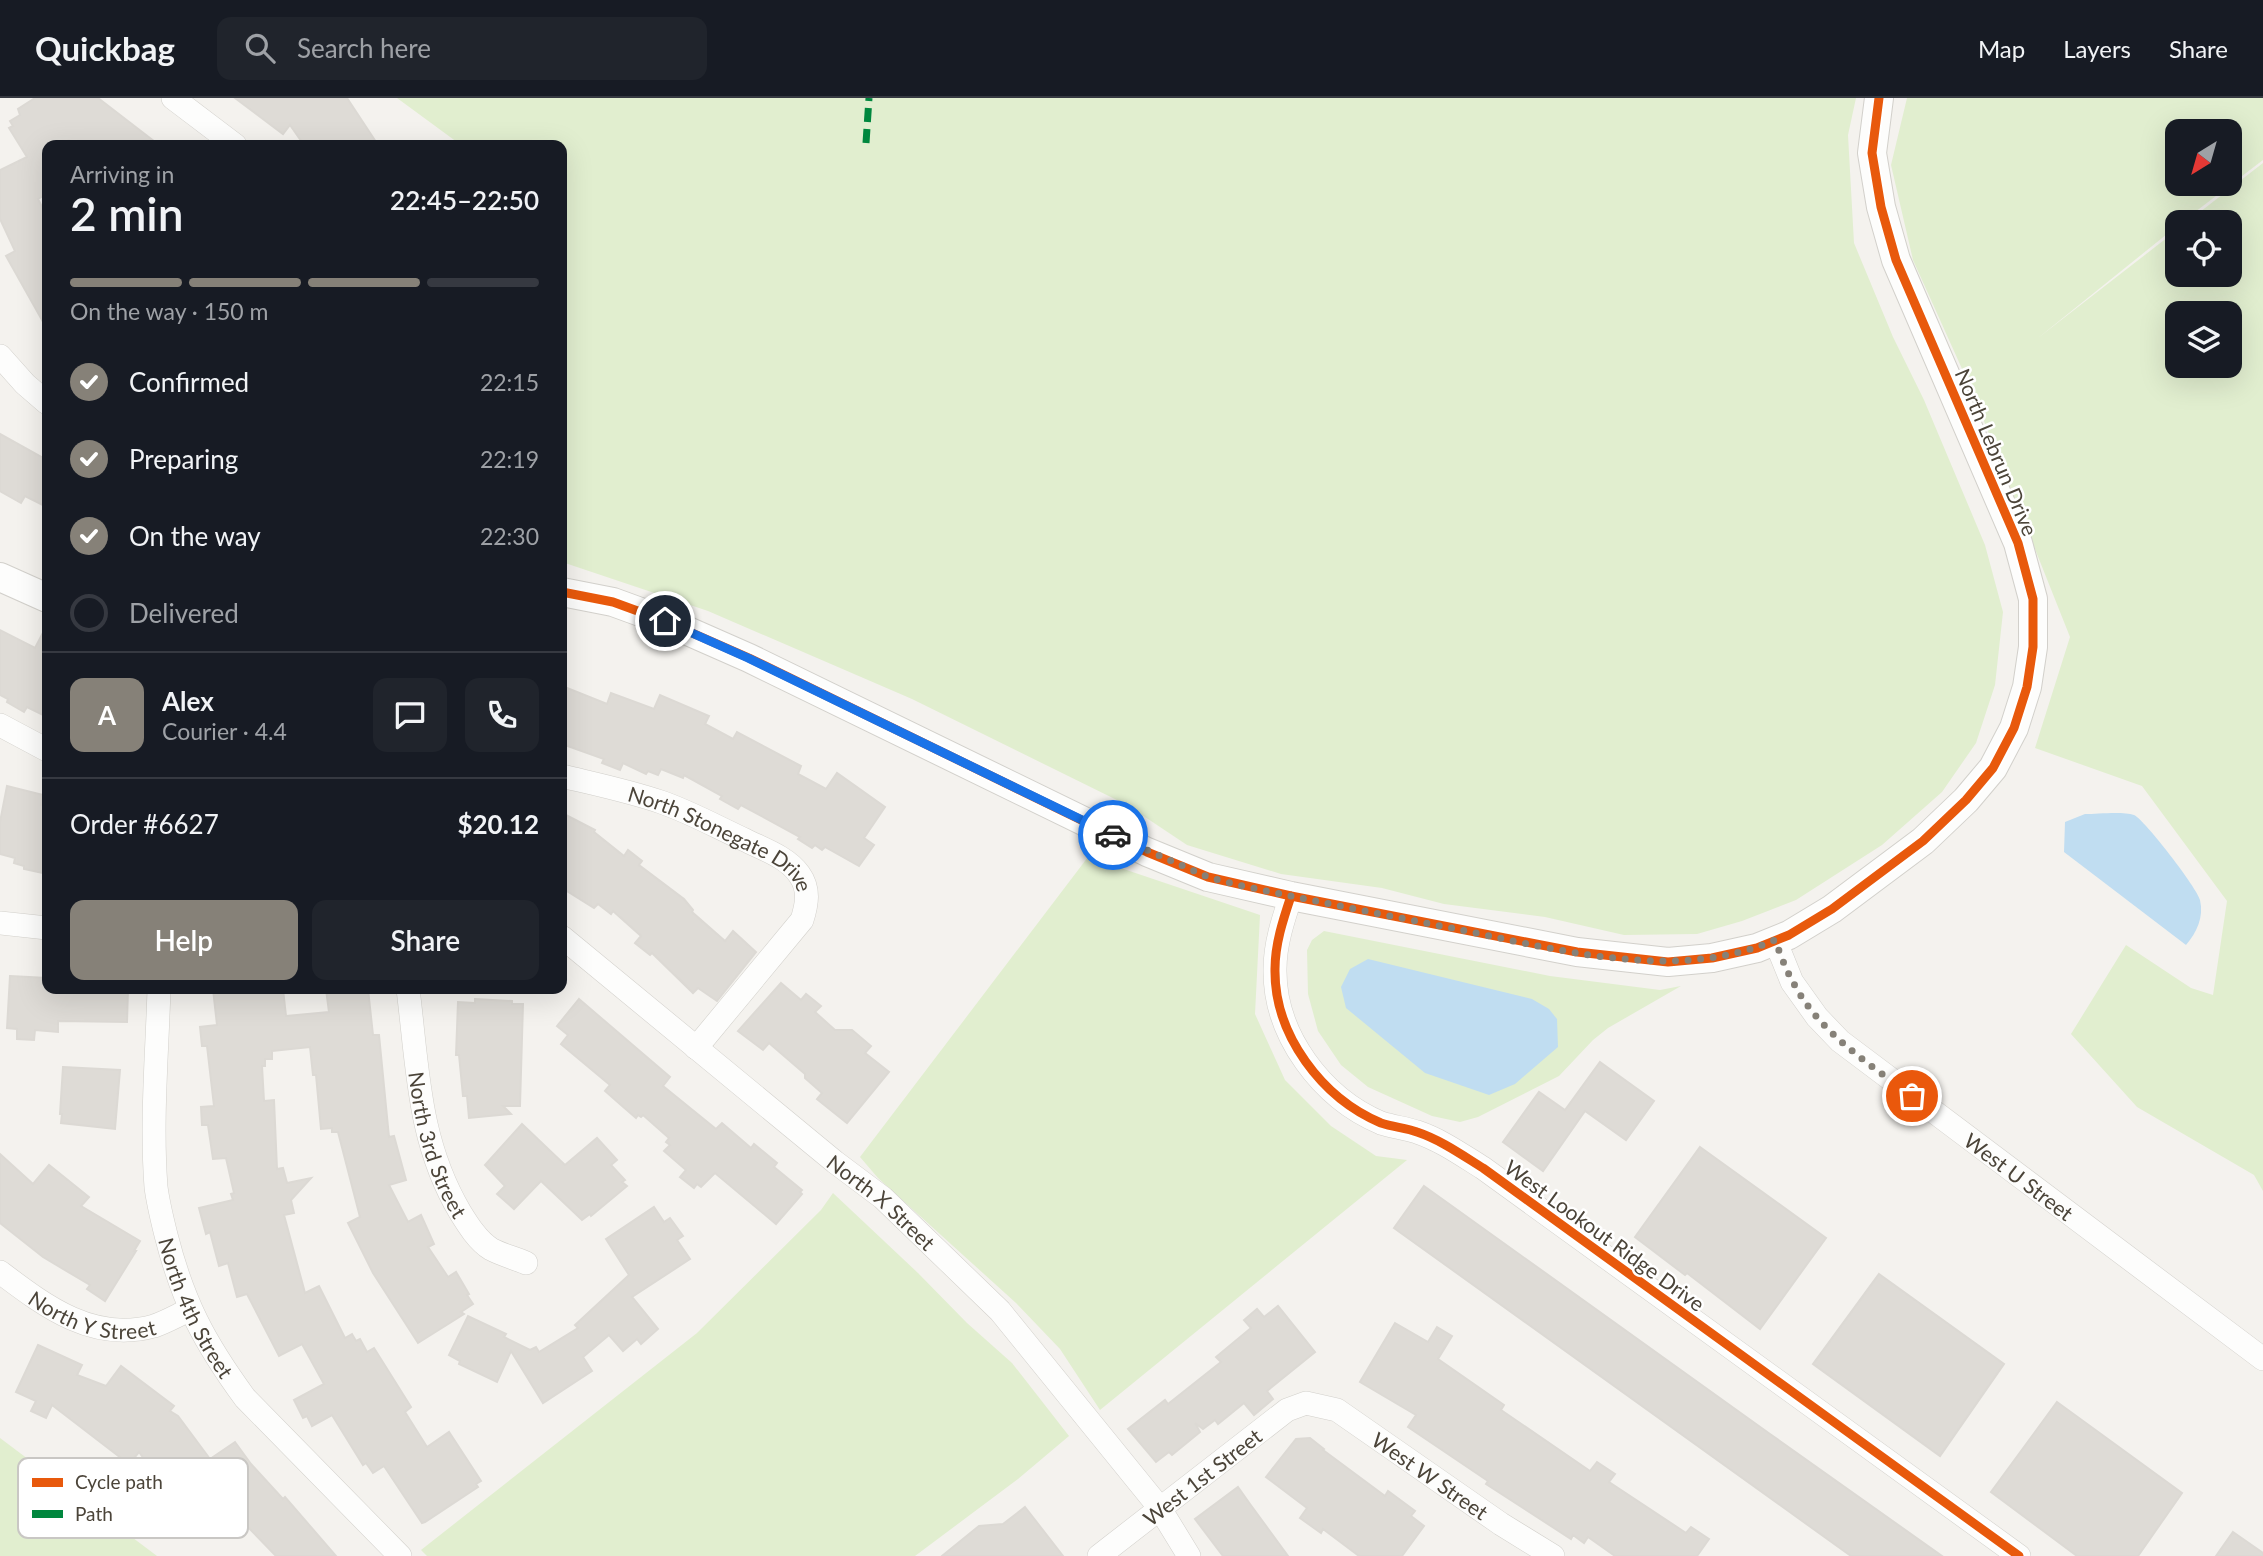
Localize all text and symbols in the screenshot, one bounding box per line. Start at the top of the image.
search box [217,17,707,80]
text: Quickbag [35,28,175,68]
icon: search [241,29,279,67]
text: Search here [297,32,431,64]
text: Map [1978,34,2025,63]
text: Layers [2063,34,2131,63]
text: Share [2169,34,2228,63]
north arrow [2165,119,2242,196]
map controls [2165,119,2242,378]
text: Arriving in [70,160,174,188]
text: 22:45–22:50 [390,184,539,216]
text: 2 min [70,186,184,241]
button: locate [2165,210,2242,287]
text: On the way · 150 m [70,297,269,325]
button: layers [2165,301,2242,378]
icon: check [70,363,108,401]
street label: North Lebrun Drive [1950,365,2044,539]
text: Confirmed [129,366,249,398]
text: 22:15 [480,368,539,396]
icon: check [70,440,108,478]
text: Preparing [129,443,238,475]
text: 22:19 [480,445,539,473]
icon: check [70,517,108,555]
text: On the way [129,520,261,552]
text: 22:30 [480,522,539,550]
pin [635,591,695,651]
text: Delivered [129,597,239,629]
icon: home [646,602,684,640]
button: chat [373,678,447,752]
button: phone [465,678,539,752]
text: Alex [162,685,214,717]
text: A [98,699,116,731]
text: Courier · 4.4 [162,717,287,745]
street label: North Stonegate Drive [625,780,818,894]
courier [1078,800,1148,870]
text: Order #6627 [70,808,219,840]
text: $20.12 [457,808,539,840]
icon: car [1094,816,1132,854]
button: Help [70,900,298,980]
button: Share [312,900,539,980]
pin [1882,1066,1942,1126]
street label: North 3rd Street [405,1070,473,1222]
icon: bag [1893,1077,1931,1115]
street label: West U Street [1960,1127,2079,1225]
street label: North X Street [823,1148,941,1255]
street label: West Lookout Ridge Drive [1500,1154,1710,1316]
street label: North 4th Street [155,1235,240,1383]
street label: North Y Street [24,1285,159,1343]
street label: West 1st Street [1137,1422,1266,1530]
street label: West W Street [1368,1426,1494,1524]
legend [18,1458,248,1538]
text: Cycle path [75,1470,163,1493]
text: Path [75,1502,113,1525]

